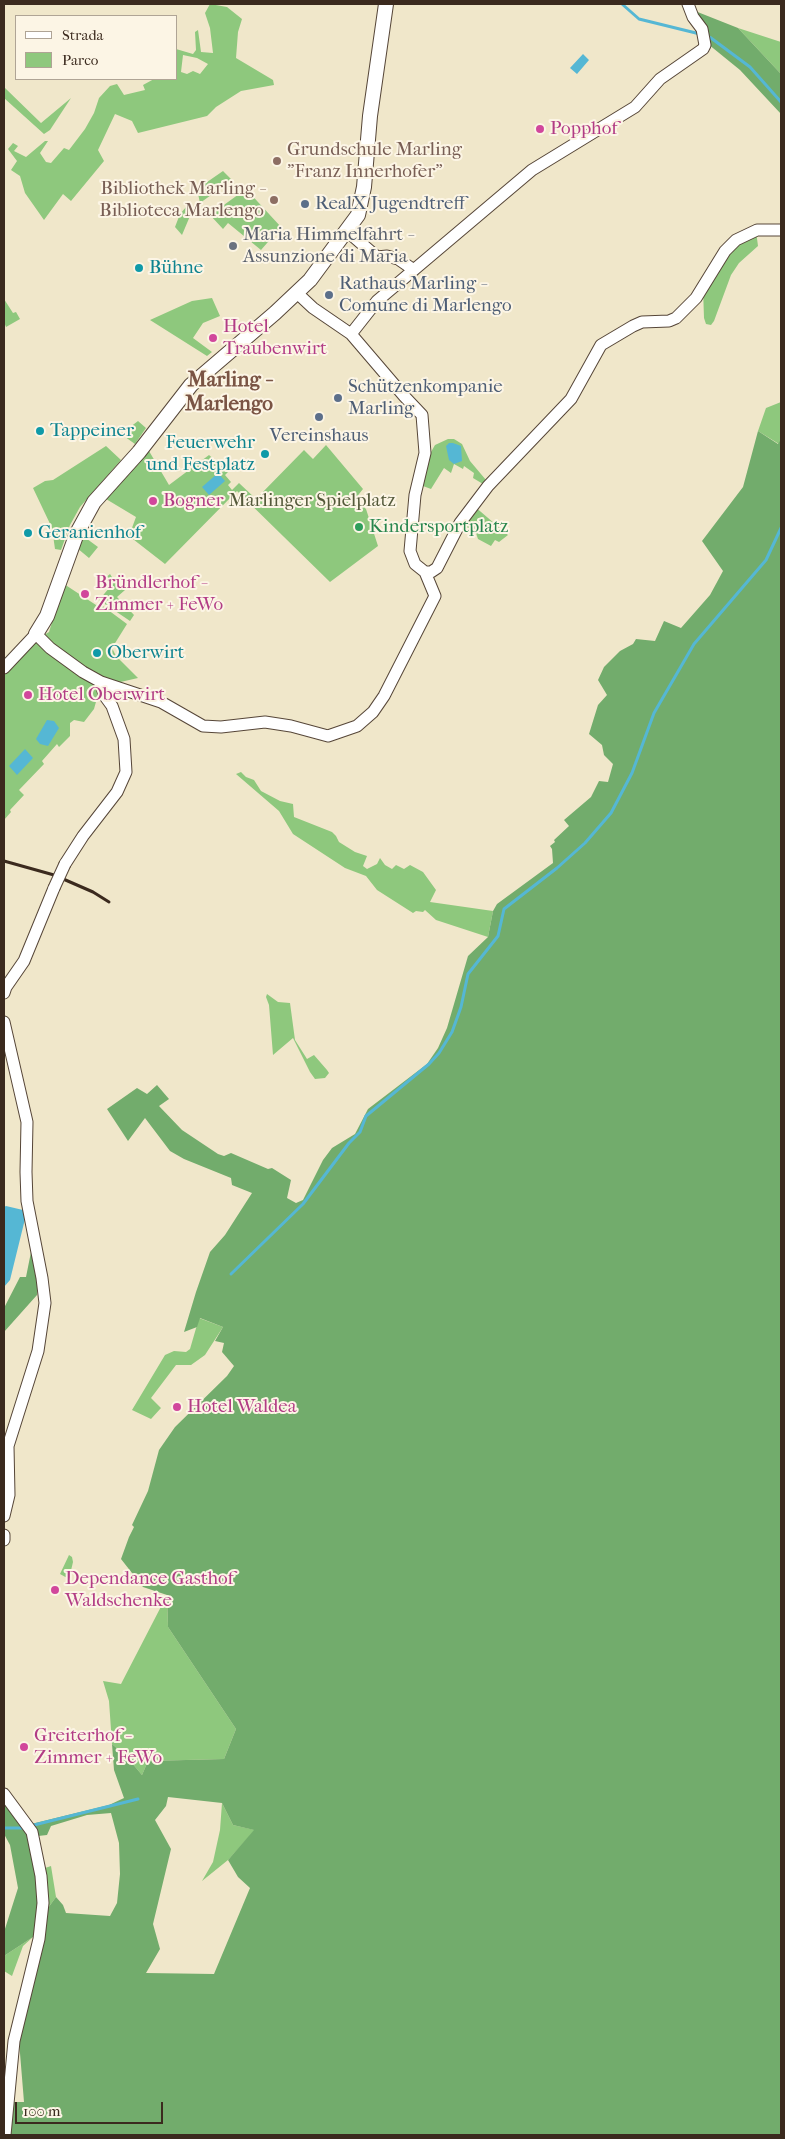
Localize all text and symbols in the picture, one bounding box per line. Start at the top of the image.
legend [15,15,178,80]
text: Strada [62,26,104,44]
text: Parco [62,51,98,69]
place label: Popphof [550,118,617,140]
marker: Popphof [534,123,546,135]
place label: Grundschule Marling "Franz Innerhofer" [287,139,462,183]
marker: Grundschule Marling "Franz Innerhofer" [271,155,283,167]
place label: Bibliothek Marling - Biblioteca Marlengo [99,178,264,222]
place label: RealX Jugendtreff [315,193,465,215]
marker: Bibliothek Marling - Biblioteca Marlengo [268,194,280,206]
marker: RealX Jugendtreff [299,198,311,210]
place label: Maria Himmelfahrt - Assunzione di Maria [243,224,412,268]
marker: Maria Himmelfahrt - Assunzione di Maria [227,240,239,252]
place label: Bühne [149,257,203,279]
marker: Bühne [133,262,145,274]
place label: Rathaus Marling - Comune di Marlengo [339,273,512,317]
marker: Rathaus Marling - Comune di Marlengo [323,289,335,301]
place label: Hotel Traubenwirt [223,316,327,360]
marker: Hotel Traubenwirt [207,332,219,344]
district label: Marling - Marlengo [185,368,273,418]
place label: Schützenkompanie Marling [348,376,503,420]
marker: Schützenkompanie Marling [332,392,344,404]
marker: Vereinshaus [313,411,325,423]
place label: Tappeiner [50,420,134,442]
marker: Tappeiner [34,425,46,437]
place label: Vereinshaus [270,425,368,447]
place label: Feuerwehr und Festplatz [146,432,255,476]
marker: Feuerwehr und Festplatz [259,448,271,460]
place label: Bogner [163,490,224,512]
park label: Marlinger Spielplatz [228,490,396,512]
marker: Bogner [147,495,159,507]
place label: Kindersportplatz [369,516,508,538]
marker: Kindersportplatz [353,521,365,533]
place label: Geranienhof [38,522,141,544]
marker: Geranienhof [22,527,34,539]
place label: Bründlerhof - Zimmer + FeWo [95,572,223,616]
marker: Bründlerhof - Zimmer + FeWo [79,588,91,600]
place label: Oberwirt [107,642,184,664]
marker: Oberwirt [91,647,103,659]
place label: Hotel Oberwirt [38,684,165,706]
marker: Hotel Oberwirt [22,689,34,701]
place label: Hotel Waldea [187,1396,297,1418]
marker: Hotel Waldea [171,1401,183,1413]
place label: Dependance Gasthof Waldschenke [65,1568,234,1612]
marker: Dependance Gasthof Waldschenke [49,1584,61,1596]
place label: Greiterhof - Zimmer + FeWo [34,1725,162,1769]
marker: Greiterhof - Zimmer + FeWo [18,1741,30,1753]
scale bar [18,2092,165,2124]
text: 100 m [23,2102,61,2120]

